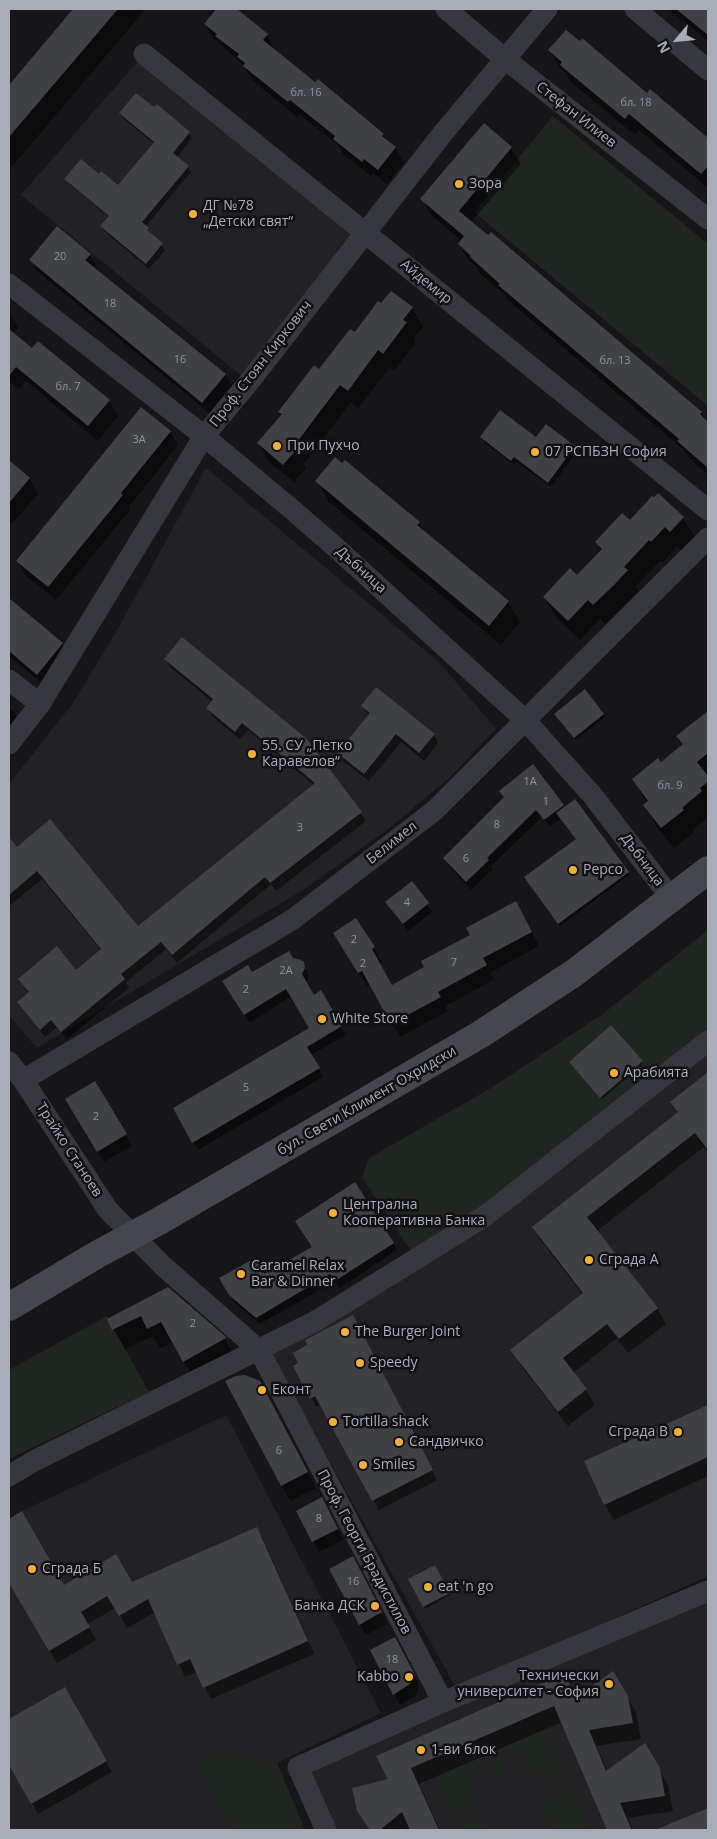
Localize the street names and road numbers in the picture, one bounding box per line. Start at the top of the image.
street label: Стефан Илиев [533,79,619,151]
street label: Айдемир [397,256,455,308]
street label: Проф. Стоян Киркович [206,297,316,431]
street label: Дъбница [332,543,390,597]
street label: Белимел [363,818,421,868]
street label: Дъбница [617,830,667,890]
street label: бул. Свети Климент Охридски [275,1043,459,1159]
street label: Трайко Станоев [32,1100,106,1200]
street label: Проф. Георги Брадистилов [313,1467,415,1637]

